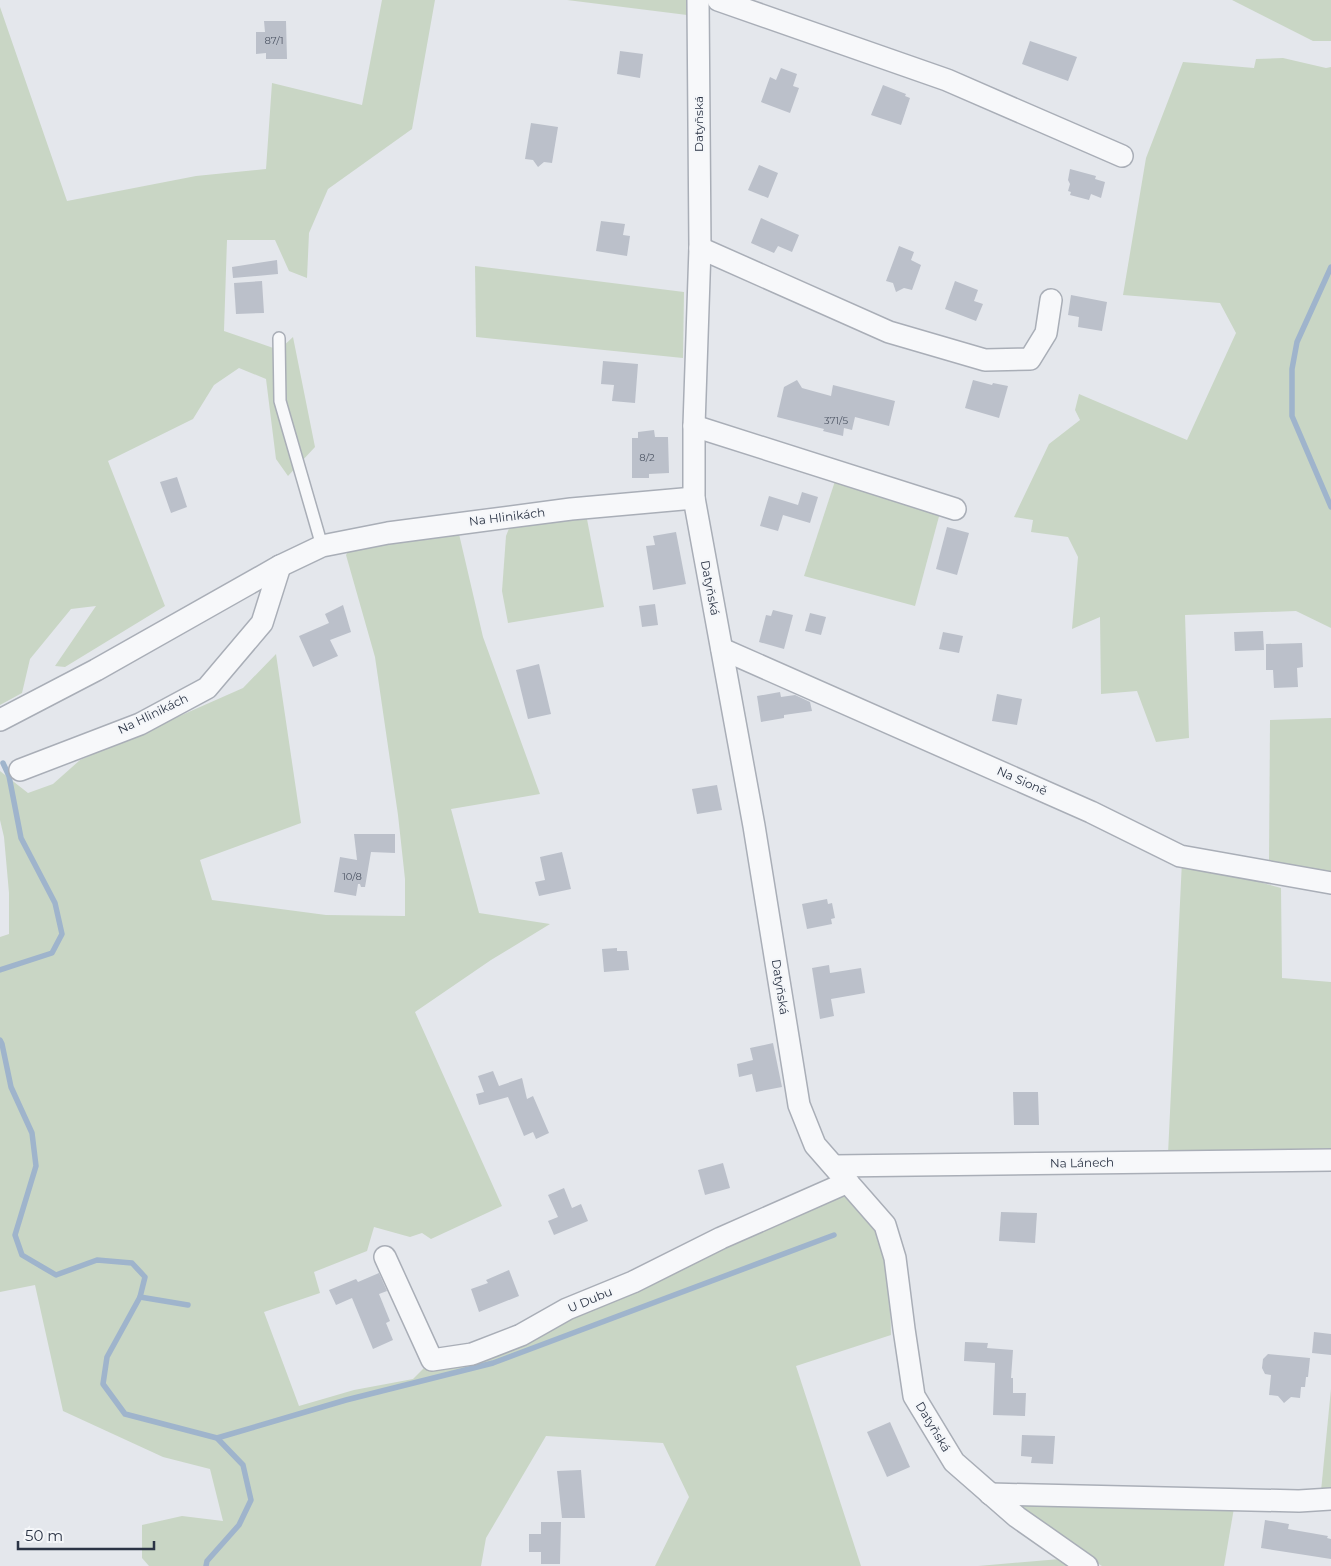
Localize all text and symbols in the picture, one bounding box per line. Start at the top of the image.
house number: 87/1 [264,34,284,47]
street label: Datyňská [691,96,706,152]
house number: 371/5 [824,414,848,427]
house number: 8/2 [639,451,655,464]
street label: Na Hlinikách [468,504,546,529]
street label: Datyňská [698,559,723,617]
street label: Na Hlinikách [115,690,190,737]
street label: Na Sioně [995,763,1050,798]
house number: 10/8 [342,870,362,883]
street label: Datyňská [769,958,792,1016]
street label: Na Lánech [1050,1154,1114,1171]
street label: U Dubu [565,1283,614,1316]
street label: Datyňská [913,1399,954,1455]
scale bar [18,1518,154,1550]
text: 50 m [25,1526,63,1545]

